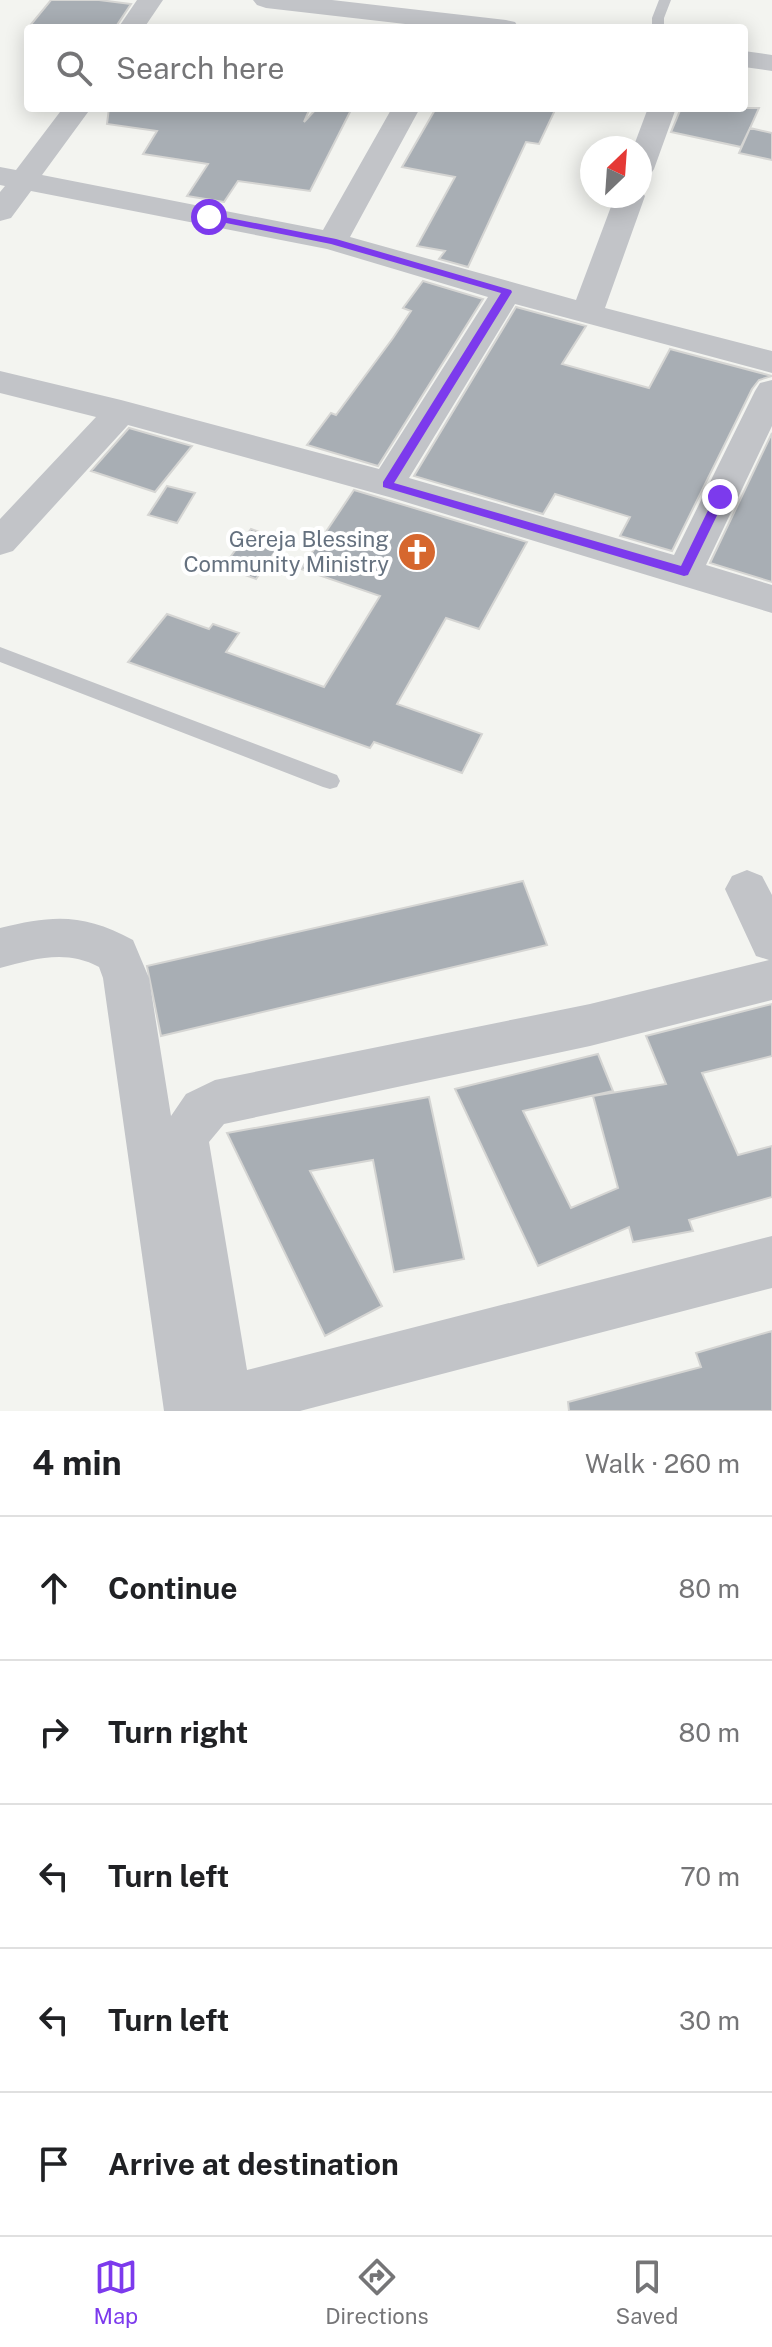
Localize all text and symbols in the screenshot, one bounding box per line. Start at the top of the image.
search box [24,24,748,112]
icon: search [52,46,96,90]
text: Search here [116,50,284,86]
north arrow [580,136,652,208]
route start [191,199,227,235]
route end [702,479,738,515]
place label: Gereja Blessing Community Ministry [183,526,389,577]
church icon: Gereja Blessing Community Ministry [396,531,438,573]
text: 4 min [32,1443,122,1483]
text: Walk · 260 m [585,1448,740,1479]
icon: ahead [32,1566,76,1610]
text: Continue [108,1570,238,1606]
text: 80 m [679,1573,740,1604]
icon: right [32,1710,76,1754]
text: Turn right [108,1714,248,1750]
text: 80 m [679,1717,740,1748]
icon: left [32,1854,76,1898]
text: Turn left [108,1858,229,1894]
text: 70 m [680,1861,740,1892]
icon: left [32,1998,76,2042]
text: Turn left [108,2002,229,2038]
text: 30 m [679,2005,740,2036]
icon: arrive [32,2142,76,2186]
text: Arrive at destination [108,2146,399,2182]
tab: Map [94,2255,138,2329]
tab: Directions [325,2255,429,2329]
tab: Saved [616,2255,678,2329]

